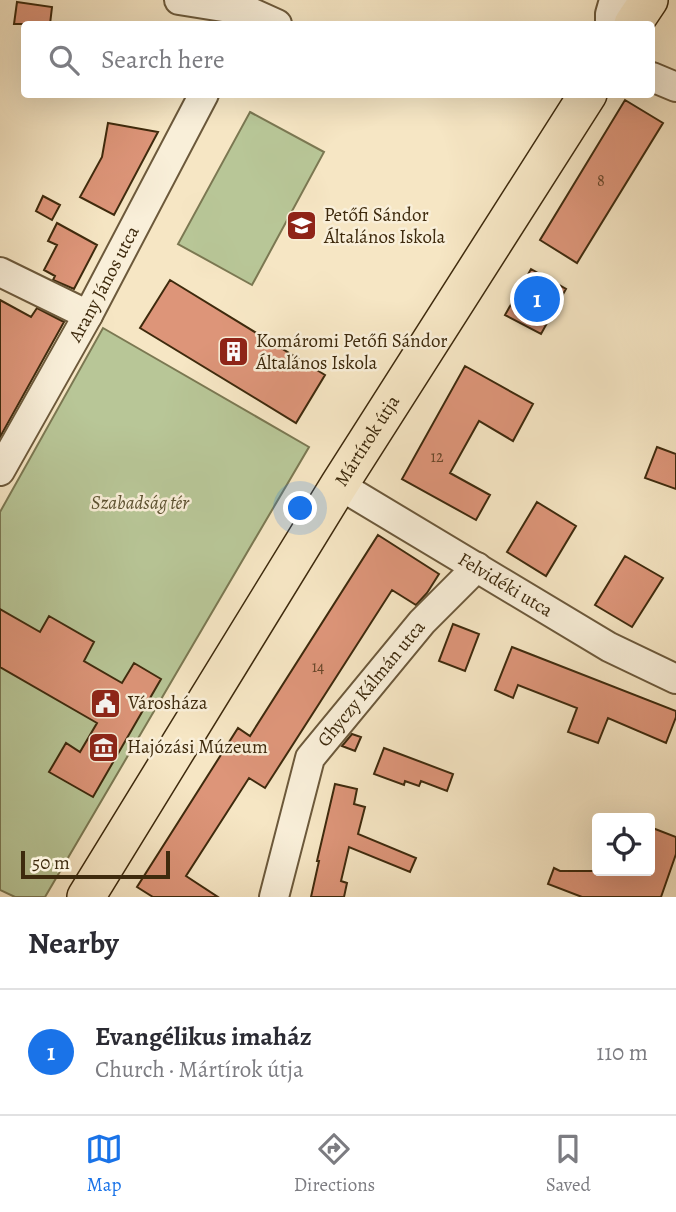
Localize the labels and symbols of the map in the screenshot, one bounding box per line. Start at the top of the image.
house number: 8 [597,170,605,192]
place label: Petőfi Sándor Általános Iskola [323,202,446,250]
school or university icon: Petőfi Sándor Általános Iskola [284,209,318,243]
street label: Arany János utca [62,221,146,348]
pin: 1 [514,273,560,325]
place label: Komáromi Petőfi Sándor Általános Iskola [255,328,448,376]
building icon: Komáromi Petőfi Sándor Általános Iskola [216,335,250,369]
street label: Mártírok útja [328,390,406,491]
house number: 12 [430,446,444,468]
park label: Szabadság tér [91,490,190,516]
your location [283,491,317,525]
street label: Felvidéki utca [453,546,558,623]
street label: Ghyczy Kálmán utca [311,615,431,752]
house number: 14 [312,656,324,678]
public building icon: Városháza [88,686,122,720]
place label: Városháza [127,690,208,716]
museum icon: Hajózási Múzeum [87,730,121,764]
place label: Hajózási Múzeum [127,734,268,760]
scale bar [21,848,170,880]

